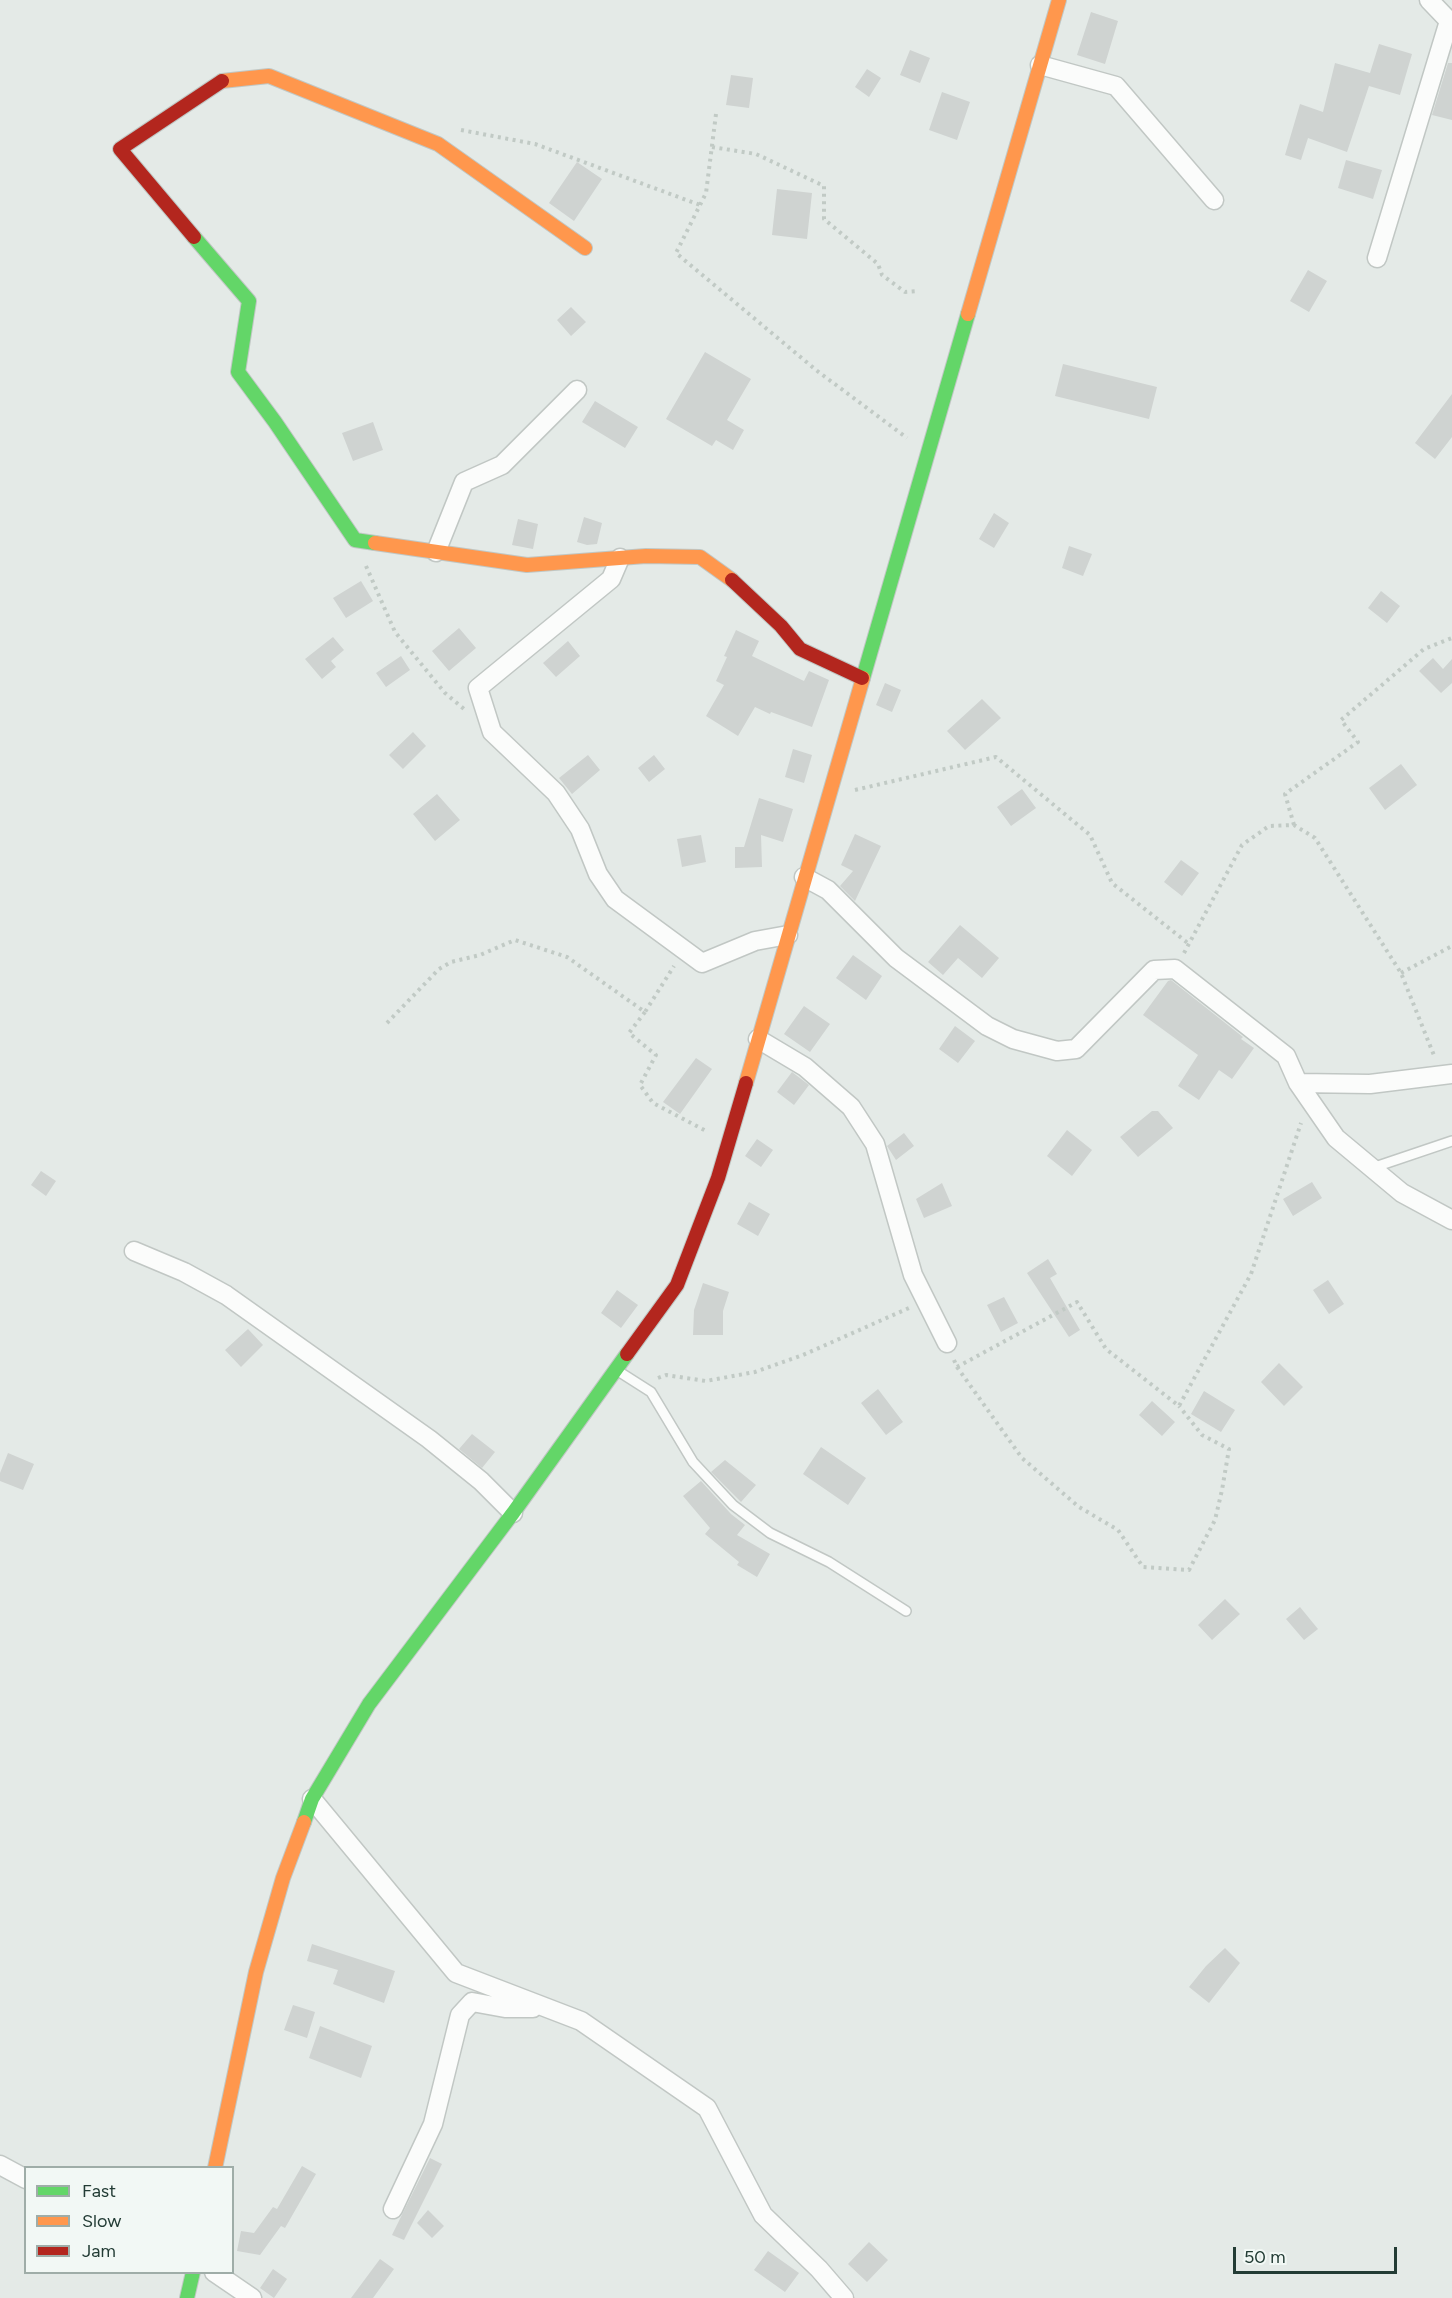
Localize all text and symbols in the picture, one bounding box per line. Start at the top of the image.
legend [24,2166,234,2274]
text: Fast [82,2180,116,2202]
text: Slow [82,2210,121,2232]
scale bar [1236,2235,1400,2273]
text: Jam [82,2240,116,2262]
text: 50 m [1244,2246,1286,2268]

